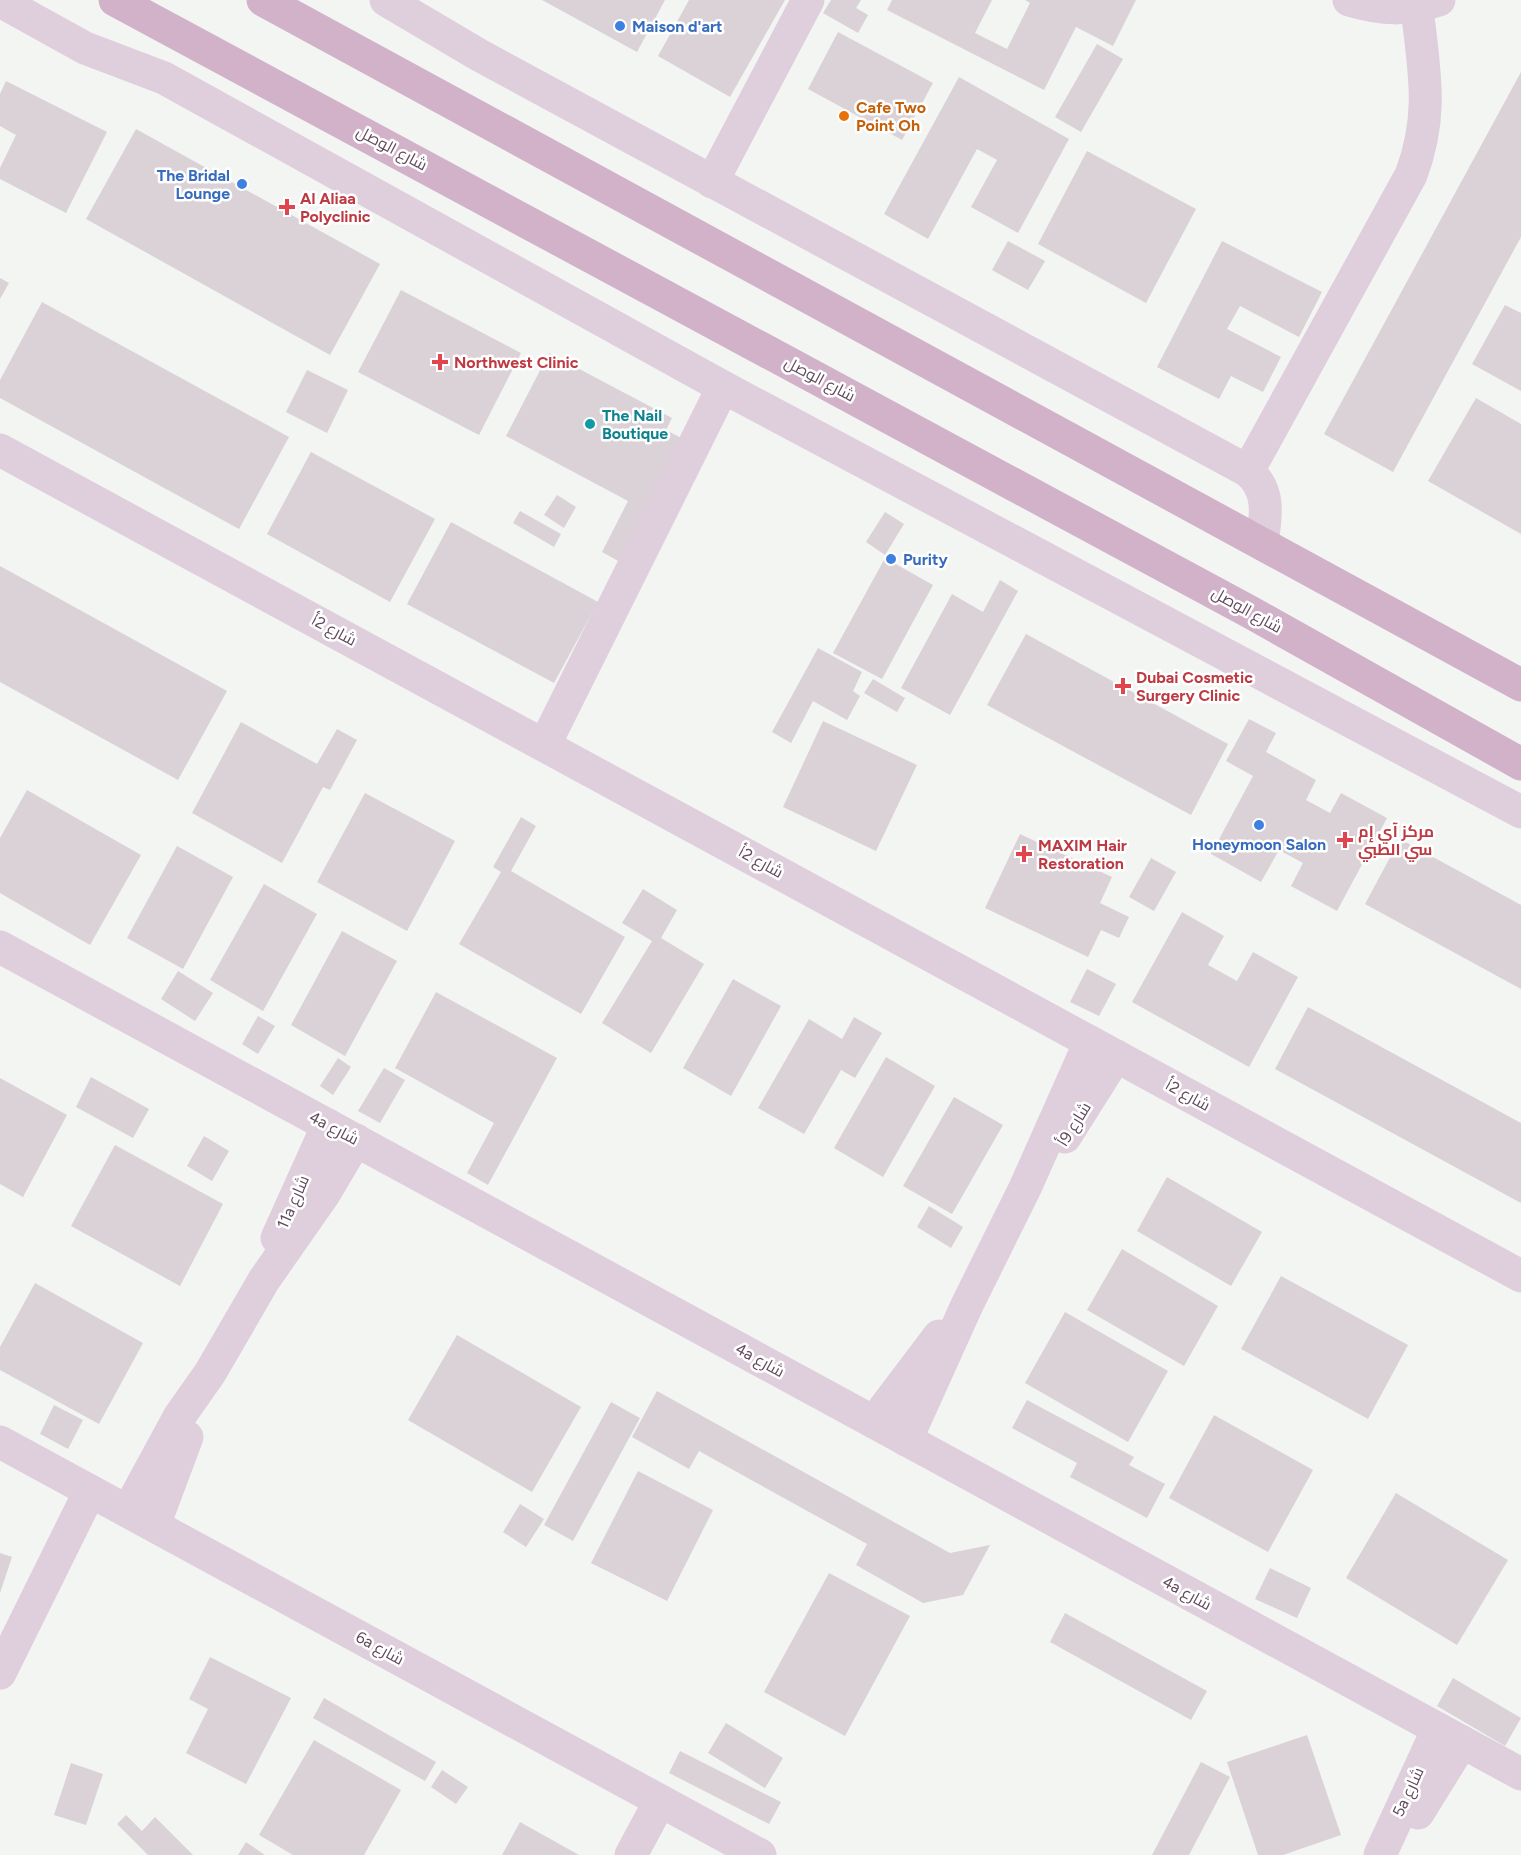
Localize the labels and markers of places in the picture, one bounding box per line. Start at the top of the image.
place label: Maison d'art [632,17,723,36]
marker: Maison d'art [613,19,627,33]
place label: Cafe Two Point Oh [856,98,926,135]
marker: Cafe Two Point Oh [837,109,851,123]
place label: The Bridal Lounge [157,166,230,203]
marker: The Bridal Lounge [235,177,249,191]
place label: Al Aliaa Polyclinic [300,189,371,226]
marker: Al Aliaa Polyclinic [278,198,296,216]
marker: Northwest Clinic [431,353,449,371]
place label: Northwest Clinic [454,353,579,372]
place label: The Nail Boutique [602,406,668,443]
marker: The Nail Boutique [583,417,597,431]
place label: Purity [903,550,948,569]
marker: Purity [884,552,898,566]
place label: Dubai Cosmetic Surgery Clinic [1136,668,1253,705]
marker: Dubai Cosmetic Surgery Clinic [1114,677,1132,695]
marker: Honeymoon Salon [1252,818,1266,832]
place label: مركز آي إم سي الطبي [1358,822,1434,862]
marker: مركز آي إم سي الطبي [1336,831,1354,849]
place label: Honeymoon Salon [1192,835,1326,854]
place label: MAXIM Hair Restoration [1038,836,1127,873]
marker: MAXIM Hair Restoration [1015,845,1033,863]

